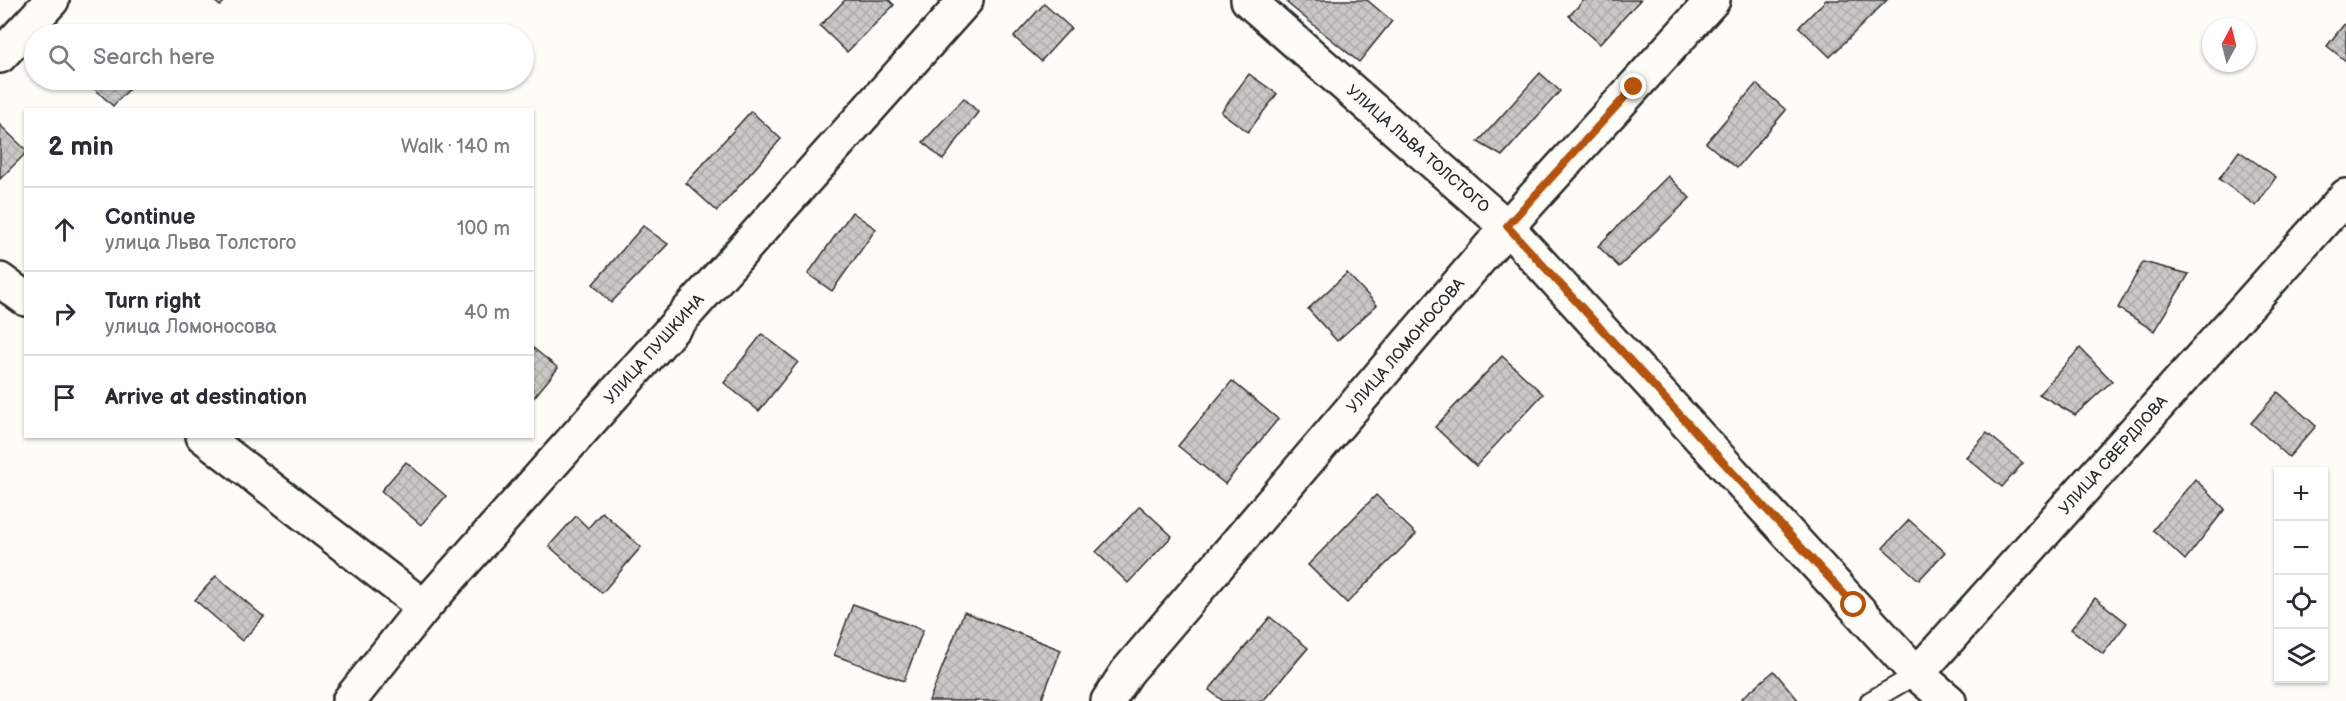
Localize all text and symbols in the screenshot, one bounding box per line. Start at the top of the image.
north arrow [2202,18,2256,72]
search box [24,24,534,90]
icon: search [45,41,78,74]
text: Search here [93,44,215,71]
route end [1620,73,1646,99]
street label: УЛИЦА ЛЬВА ТОЛСТОГО [1343,81,1494,217]
text: 2 min [48,132,114,163]
text: Walk · 140 m [401,135,510,159]
text: Continue [105,204,195,231]
icon: ahead [48,213,81,246]
text: 100 m [457,217,510,241]
text: улица Льва Толстого [105,231,296,255]
street label: УЛИЦА ЛОМОНОСОВА [1343,274,1469,417]
text: Turn right [105,288,201,315]
street label: УЛИЦА ПУШКИНА [600,290,708,408]
icon: right [48,297,81,330]
text: 40 m [464,301,510,325]
text: улица Ломоносова [105,315,277,339]
icon: arrive [48,381,81,414]
text: Arrive at destination [105,384,307,411]
street label: УЛИЦА СВЕРДЛОВА [2055,392,2172,519]
map controls [2274,467,2328,683]
button: + [2274,467,2328,521]
button: − [2274,521,2328,575]
button: locate [2274,575,2328,629]
route start [1840,591,1866,617]
button: layers [2274,629,2328,683]

